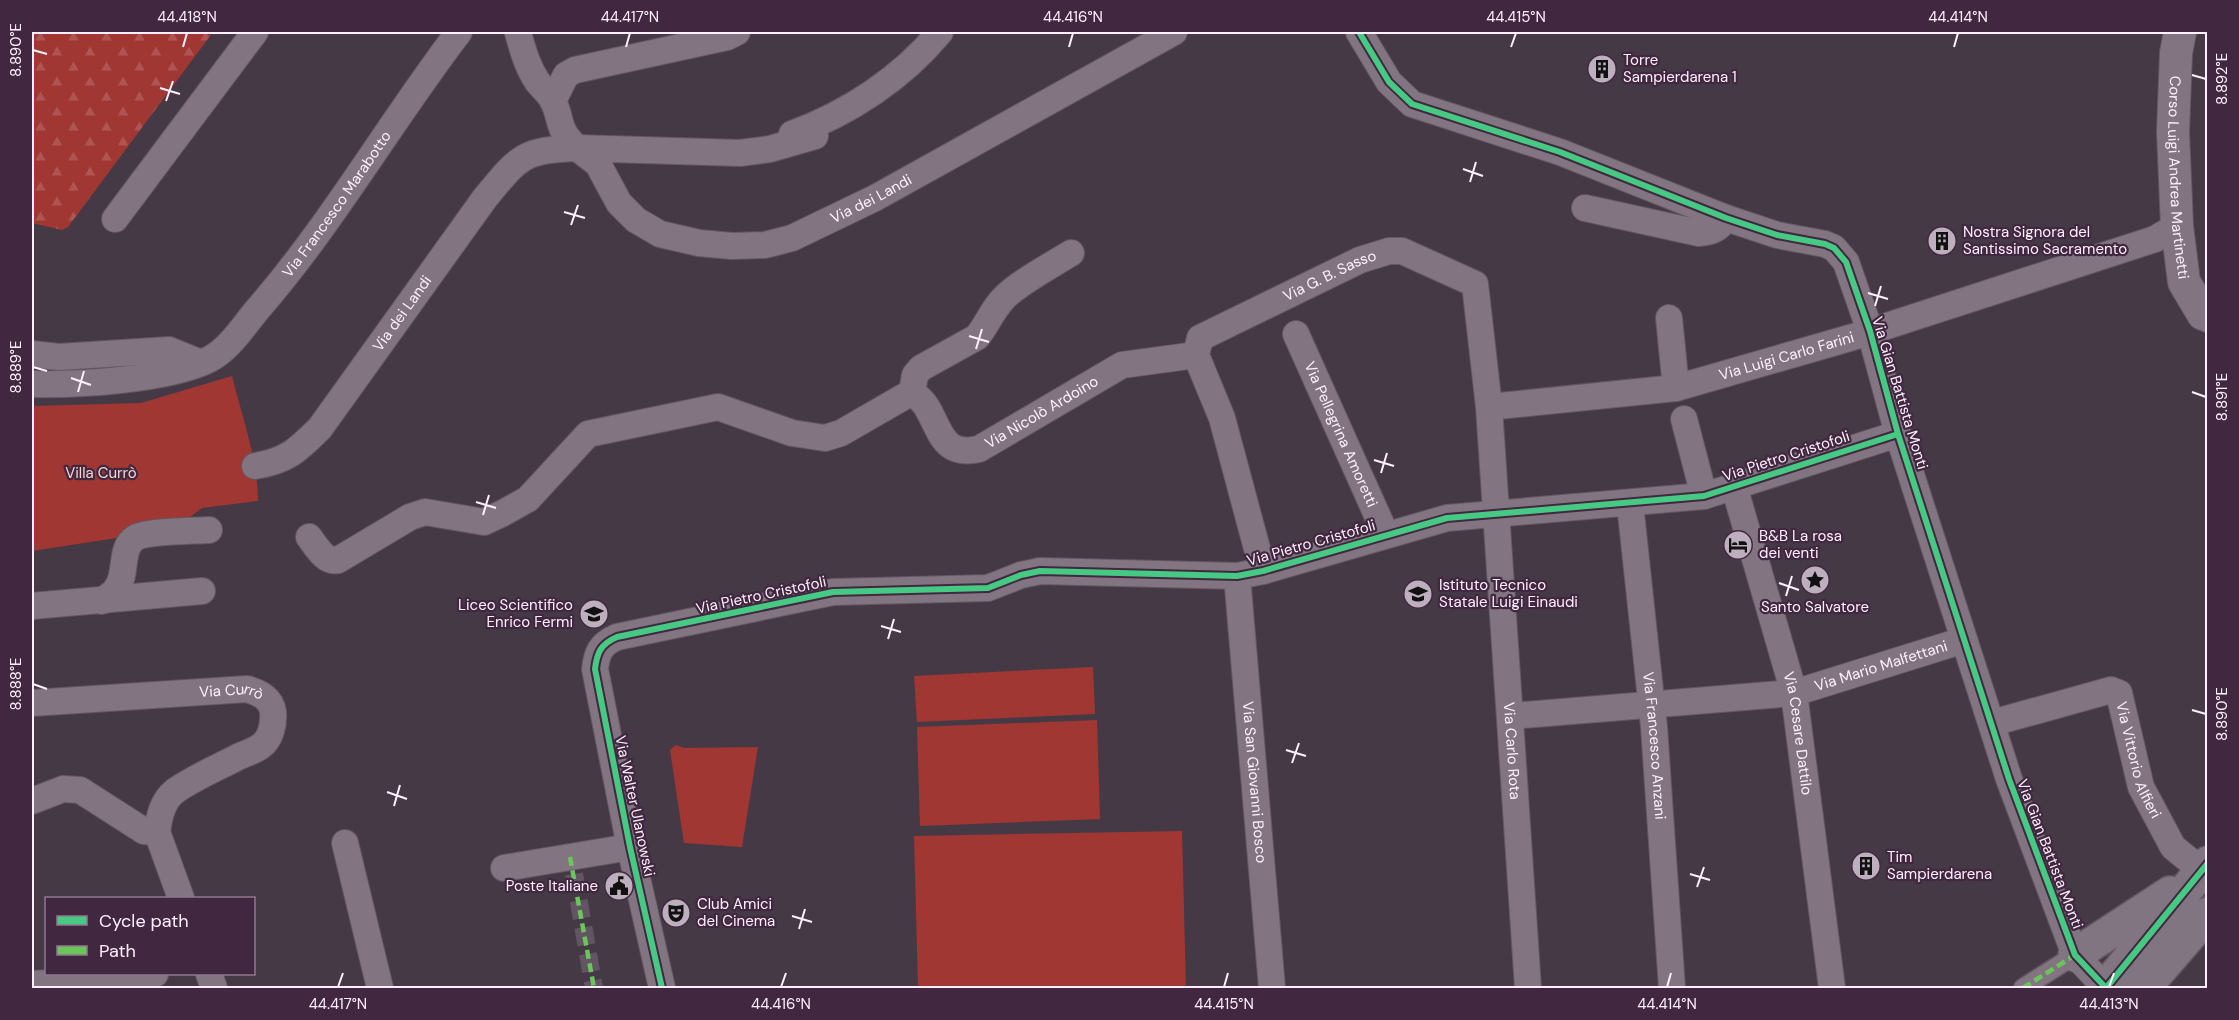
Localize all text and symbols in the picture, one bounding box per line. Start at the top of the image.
text: 44.418°N [157,7,217,27]
text: 44.417°N [601,7,659,27]
text: 44.416°N [1043,7,1103,27]
text: 44.415°N [1486,7,1546,27]
text: 44.414°N [1928,7,1988,27]
text: 8.890°E [6,23,26,77]
place label: Torre Sampierdarena 1 [1623,50,1737,87]
building icon: Torre Sampierdarena 1 [1586,53,1618,85]
text: 8.892°E [2212,53,2232,105]
street label: Corso Luigi Andrea Martinetti [2163,75,2194,280]
street label: Via Francesco Marabotto [278,127,396,282]
street label: Via dei Landi [827,170,915,228]
place label: Nostra Signora del Santissimo Sacramento [1963,222,2127,259]
building icon: Nostra Signora del Santissimo Sacramento [1926,225,1958,257]
street label: Via G. B. Sasso [1280,246,1379,306]
street label: Via dei Landi [368,271,436,356]
street label: Via Gian Battista Monti [1867,314,1933,472]
street label: Via Luigi Carlo Farini [1717,327,1856,385]
text: 8.889°E [6,341,26,393]
street label: Via Pellegrina Amoretti [1300,359,1382,510]
street label: Via Nicolò Ardoino [981,371,1102,453]
text: 8.891°E [2212,373,2232,421]
street label: Via Pietro Cristofoli [1720,426,1852,486]
park label: Villa Currò [65,463,137,483]
street label: Via Pietro Cristofoli [1244,515,1378,571]
place label: B&B La rosa dei venti [1759,526,1842,563]
hotel icon: B&B La rosa dei venti [1722,529,1754,561]
place icon: Santo Salvatore [1799,564,1831,596]
street label: Via Pietro Cristofoli [694,571,828,619]
place label: Istituto Tecnico Statale Luigi Einaudi [1439,575,1578,612]
school or university icon: Istituto Tecnico Statale Luigi Einaudi [1402,578,1434,610]
place label: Liceo Scientifico Enrico Fermi [458,595,573,632]
place label: Santo Salvatore [1761,597,1869,617]
school or university icon: Liceo Scientifico Enrico Fermi [578,598,610,630]
street label: Via Mario Malfettani [1812,636,1950,696]
text: 8.888°E [6,657,26,711]
street label: Via Cesare Dattilo [1778,669,1817,796]
street label: Via Francesco Anzani [1638,671,1670,820]
street label: Via Currò [199,679,267,704]
text: 8.890°E [2212,687,2232,741]
street label: Via Vittorio Alfieri [2111,700,2166,822]
street label: Via San Giovanni Bosco [1238,701,1271,864]
street label: Via Carlo Rota [1499,702,1525,800]
street label: Via Walter Ulanowski [610,734,660,878]
street label: Via Gian Battista Monti [2012,776,2088,932]
place label: Tim Sampierdarena [1887,847,1992,884]
building icon: Tim Sampierdarena [1850,850,1882,882]
public building icon: Poste Italiane [603,870,635,902]
place label: Poste Italiane [506,876,598,896]
place label: Club Amici del Cinema [697,894,775,931]
legend [45,897,255,975]
theatre icon: Club Amici del Cinema [660,897,692,929]
text: Cycle path [99,909,189,933]
text: Path [99,939,136,963]
text: 44.417°N [309,994,367,1014]
text: 44.416°N [751,994,811,1014]
text: 44.415°N [1194,994,1254,1014]
text: 44.414°N [1637,994,1697,1014]
text: 44.413°N [2079,994,2139,1014]

